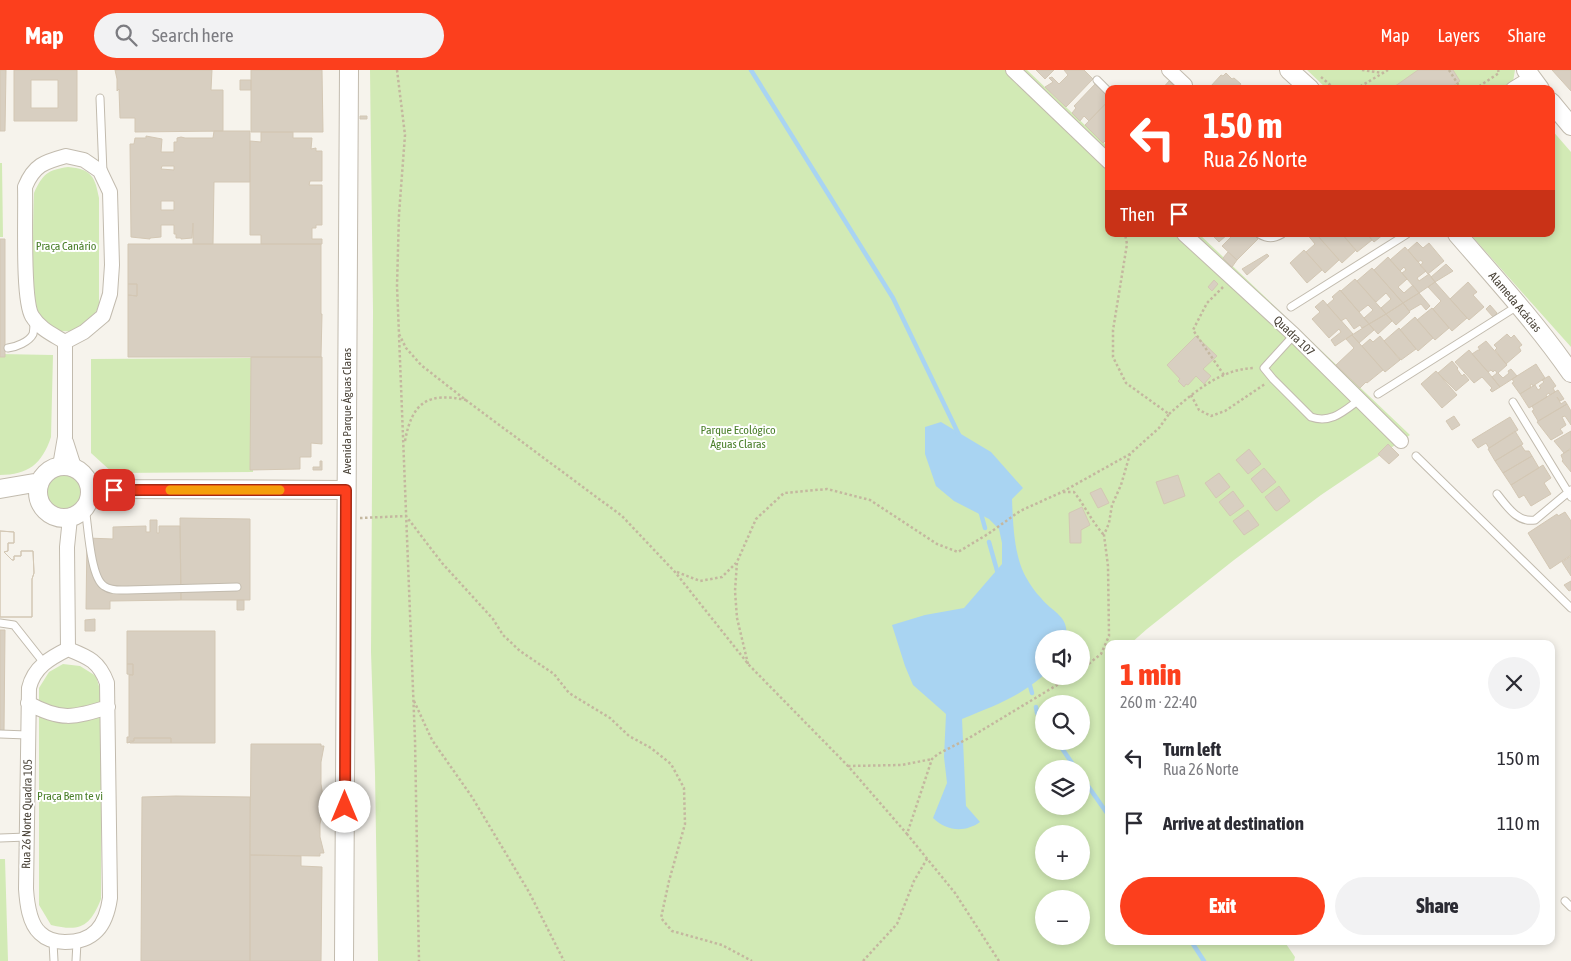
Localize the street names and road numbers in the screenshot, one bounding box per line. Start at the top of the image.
street label: Alameda Acácias [1486,269,1544,335]
street label: Quadra 107 [1271,313,1318,359]
street label: Avenida Parque Águas Claras [340,348,354,474]
street label: Rua 26 Norte Quadra 105 [19,759,35,869]

